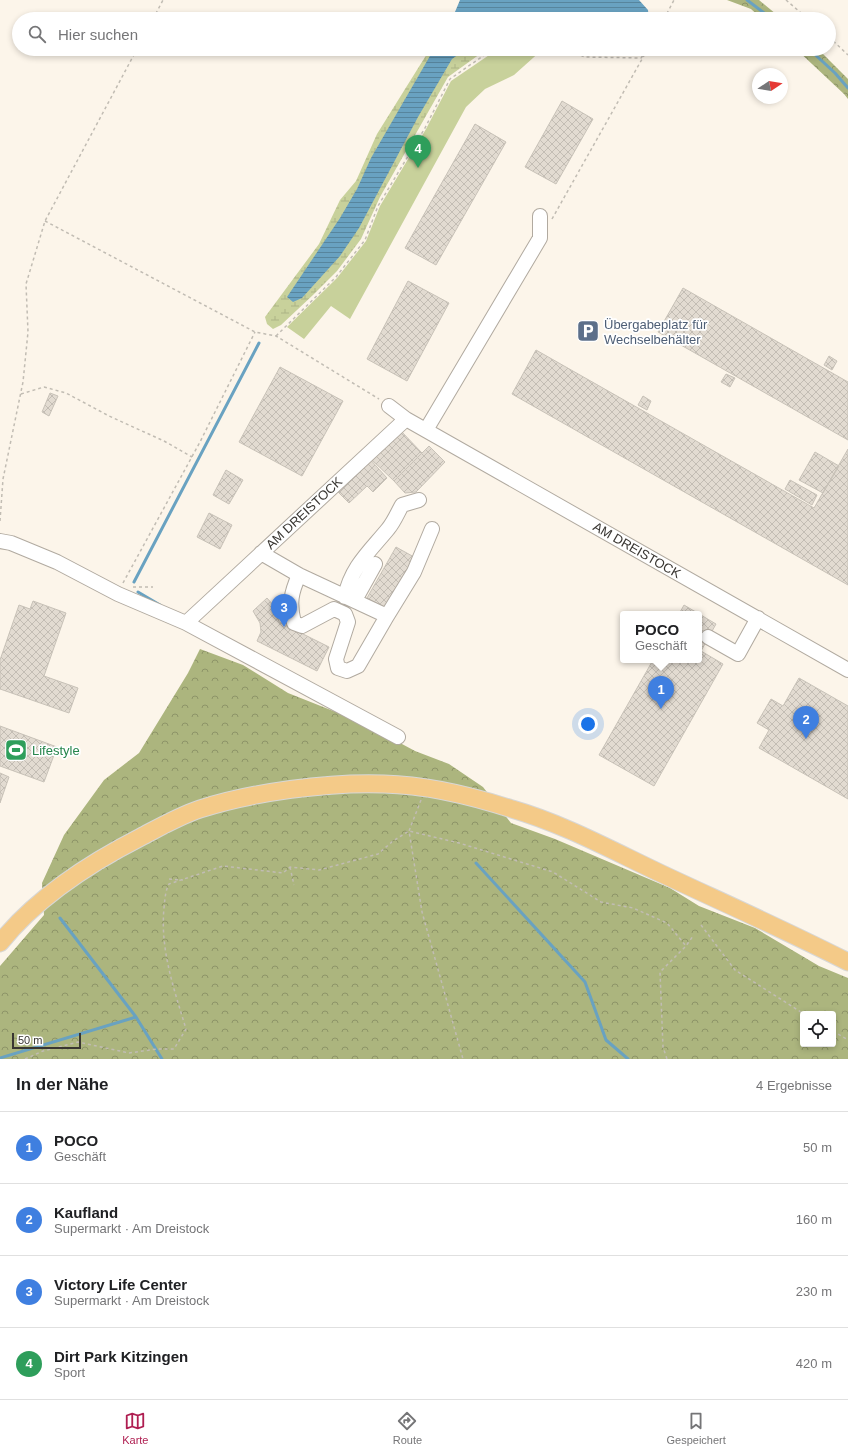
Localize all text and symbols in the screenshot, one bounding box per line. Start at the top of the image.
search box [12,12,836,56]
icon: search [26,23,48,45]
text: Hier suchen [58,26,138,43]
north arrow [752,68,788,104]
pin: 4 [405,135,431,168]
place label: Übergabeplatz für Wechselbehälter [604,317,708,347]
parking icon: Übergabeplatz für Wechselbehälter [575,318,601,344]
street label: AM DREISTOCK [263,474,345,552]
street label: AM DREISTOCK [591,519,684,581]
pin: 3 [271,594,297,627]
popup [620,611,702,663]
text: POCO [635,621,679,638]
text: Geschäft [635,638,687,653]
pin: 1 [648,676,674,709]
pin: 2 [793,706,819,739]
your location [578,714,598,734]
sports icon: Lifestyle [3,737,29,763]
place label: Lifestyle [32,743,80,758]
map controls [800,1011,836,1047]
button: locate [800,1011,836,1047]
scale bar [12,1031,81,1050]
text: 50 m [18,1034,42,1046]
text: In der Nähe [16,1075,109,1094]
text: 4 Ergebnisse [756,1078,832,1093]
text: POCO [54,1132,98,1149]
text: 1 [25,1140,33,1155]
text: 50 m [803,1140,832,1155]
text: Geschäft [54,1149,106,1164]
text: Kaufland [54,1204,118,1221]
text: 2 [25,1212,33,1227]
text: 160 m [796,1212,832,1227]
text: Supermarkt · Am Dreistock [54,1221,209,1236]
text: Victory Life Center [54,1276,187,1293]
text: 3 [25,1284,33,1299]
text: 230 m [796,1284,832,1299]
text: Supermarkt · Am Dreistock [54,1293,209,1308]
text: Dirt Park Kitzingen [54,1348,188,1365]
text: 4 [25,1356,33,1371]
text: 420 m [796,1356,832,1371]
text: Sport [54,1365,85,1380]
tab: Karte [122,1410,148,1446]
tab: Route [393,1410,422,1446]
tab: Gespeichert [667,1410,726,1446]

